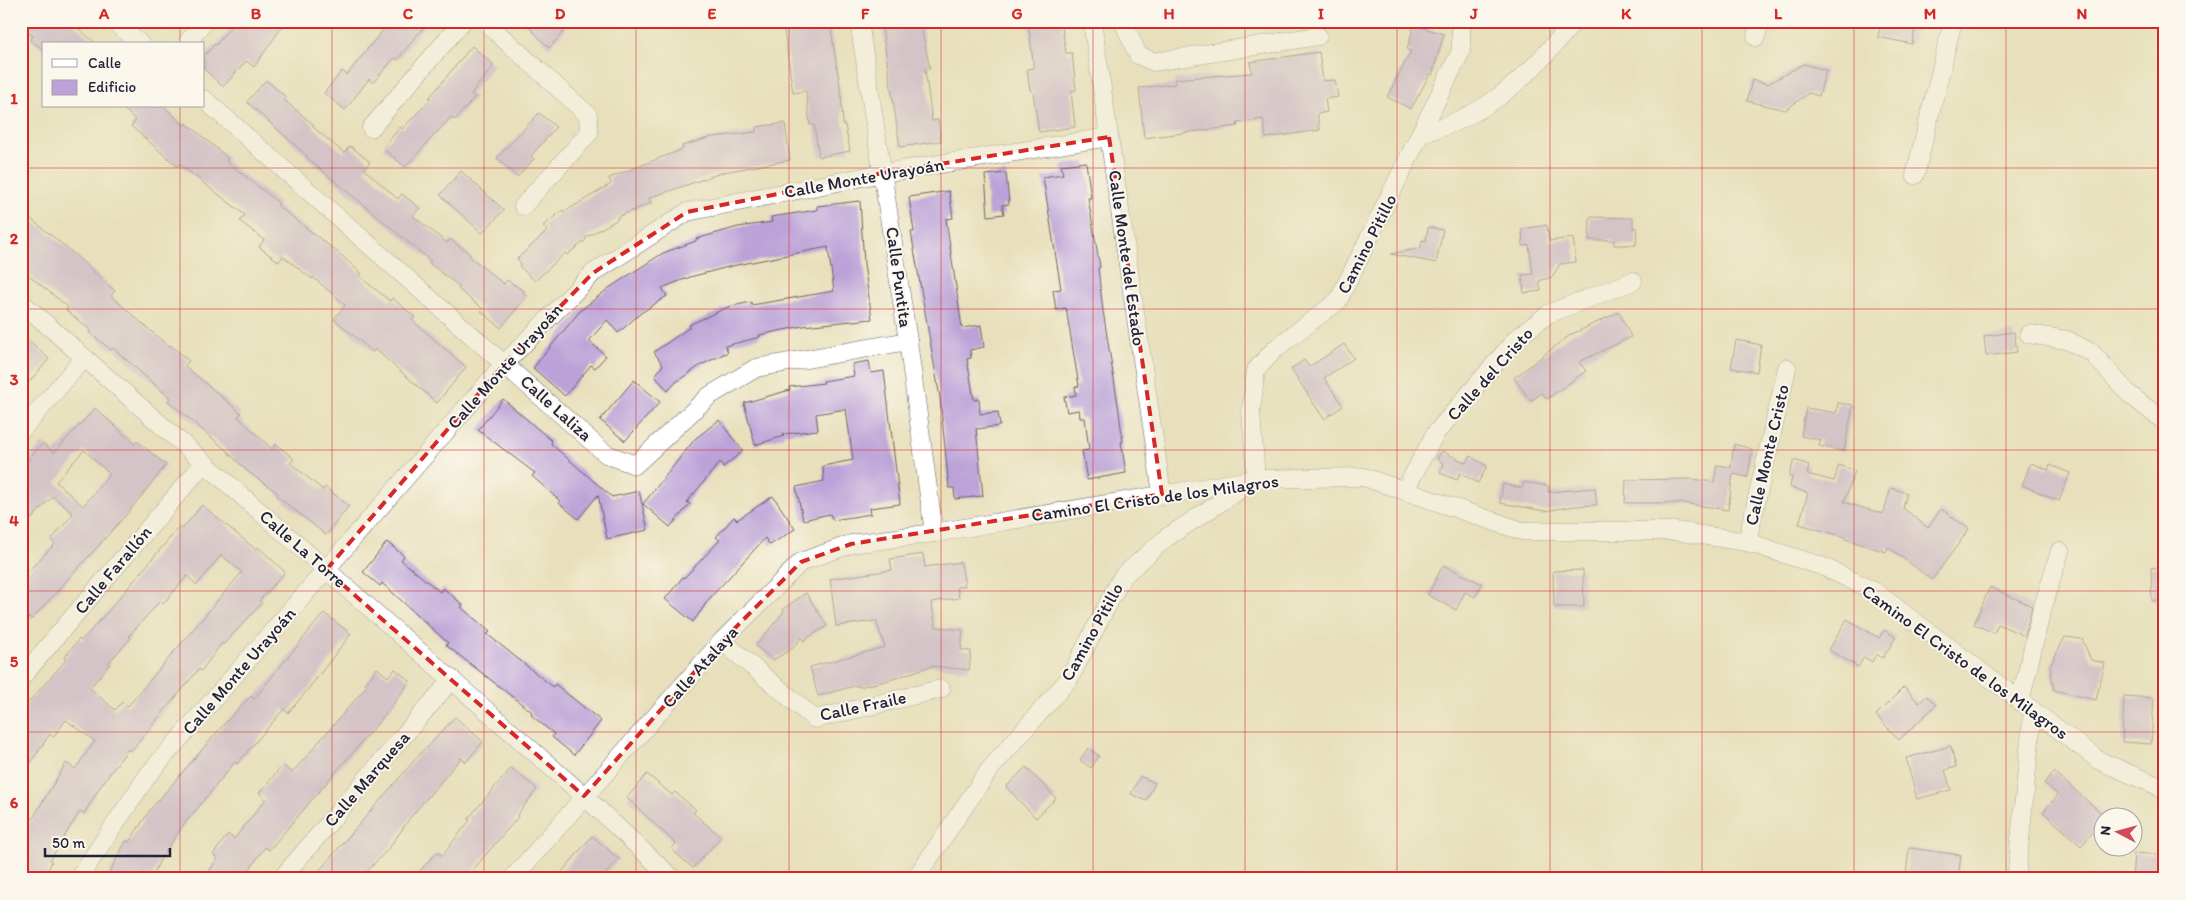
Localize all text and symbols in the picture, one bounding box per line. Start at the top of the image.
text: A [98,4,110,23]
text: B [251,4,262,23]
text: C [403,4,414,23]
text: D [555,4,566,23]
text: E [708,4,717,23]
text: F [861,4,870,23]
text: G [1011,4,1023,23]
text: H [1163,4,1175,23]
text: I [1318,4,1324,23]
text: J [1469,4,1478,23]
text: K [1621,4,1632,23]
text: L [1774,4,1783,23]
text: M [1924,4,1936,23]
text: N [2077,4,2087,23]
legend [42,42,205,108]
text: Calle [88,54,121,72]
text: Edificio [88,78,136,96]
text: 1 [10,89,18,108]
street label: Calle Monte Urayoán [782,153,946,203]
street label: Calle Monte del Estado [1104,169,1150,347]
street label: Camino Pitillo [1332,190,1402,298]
street label: Calle Puntita [881,225,917,329]
text: 2 [10,229,19,248]
street label: Calle Monte Urayoán [443,299,567,433]
street label: Calle del Cristo [1442,323,1538,425]
text: 3 [10,370,19,389]
street label: Calle Laliza [516,370,597,446]
street label: Calle Monte Cristo [1740,382,1794,528]
street label: Camino El Cristo de los Milagros [1030,470,1280,526]
street label: Calle La Torre [255,505,351,593]
text: 4 [9,511,19,530]
street label: Calle Farallón [70,521,156,619]
street label: Camino Pitillo [1056,579,1128,685]
street label: Camino El Cristo de los Milagros [1858,580,2072,744]
street label: Calle Monte Urayoán [178,603,300,739]
street label: Calle Atalaya [657,621,743,713]
text: 5 [10,652,19,671]
street label: Calle Fraile [818,686,908,726]
street label: Calle Marquesa [319,726,415,831]
text: 6 [10,793,19,812]
north arrow [2094,808,2144,858]
scale bar [45,825,170,857]
text: N [2097,825,2115,836]
text: 50 m [52,834,85,852]

